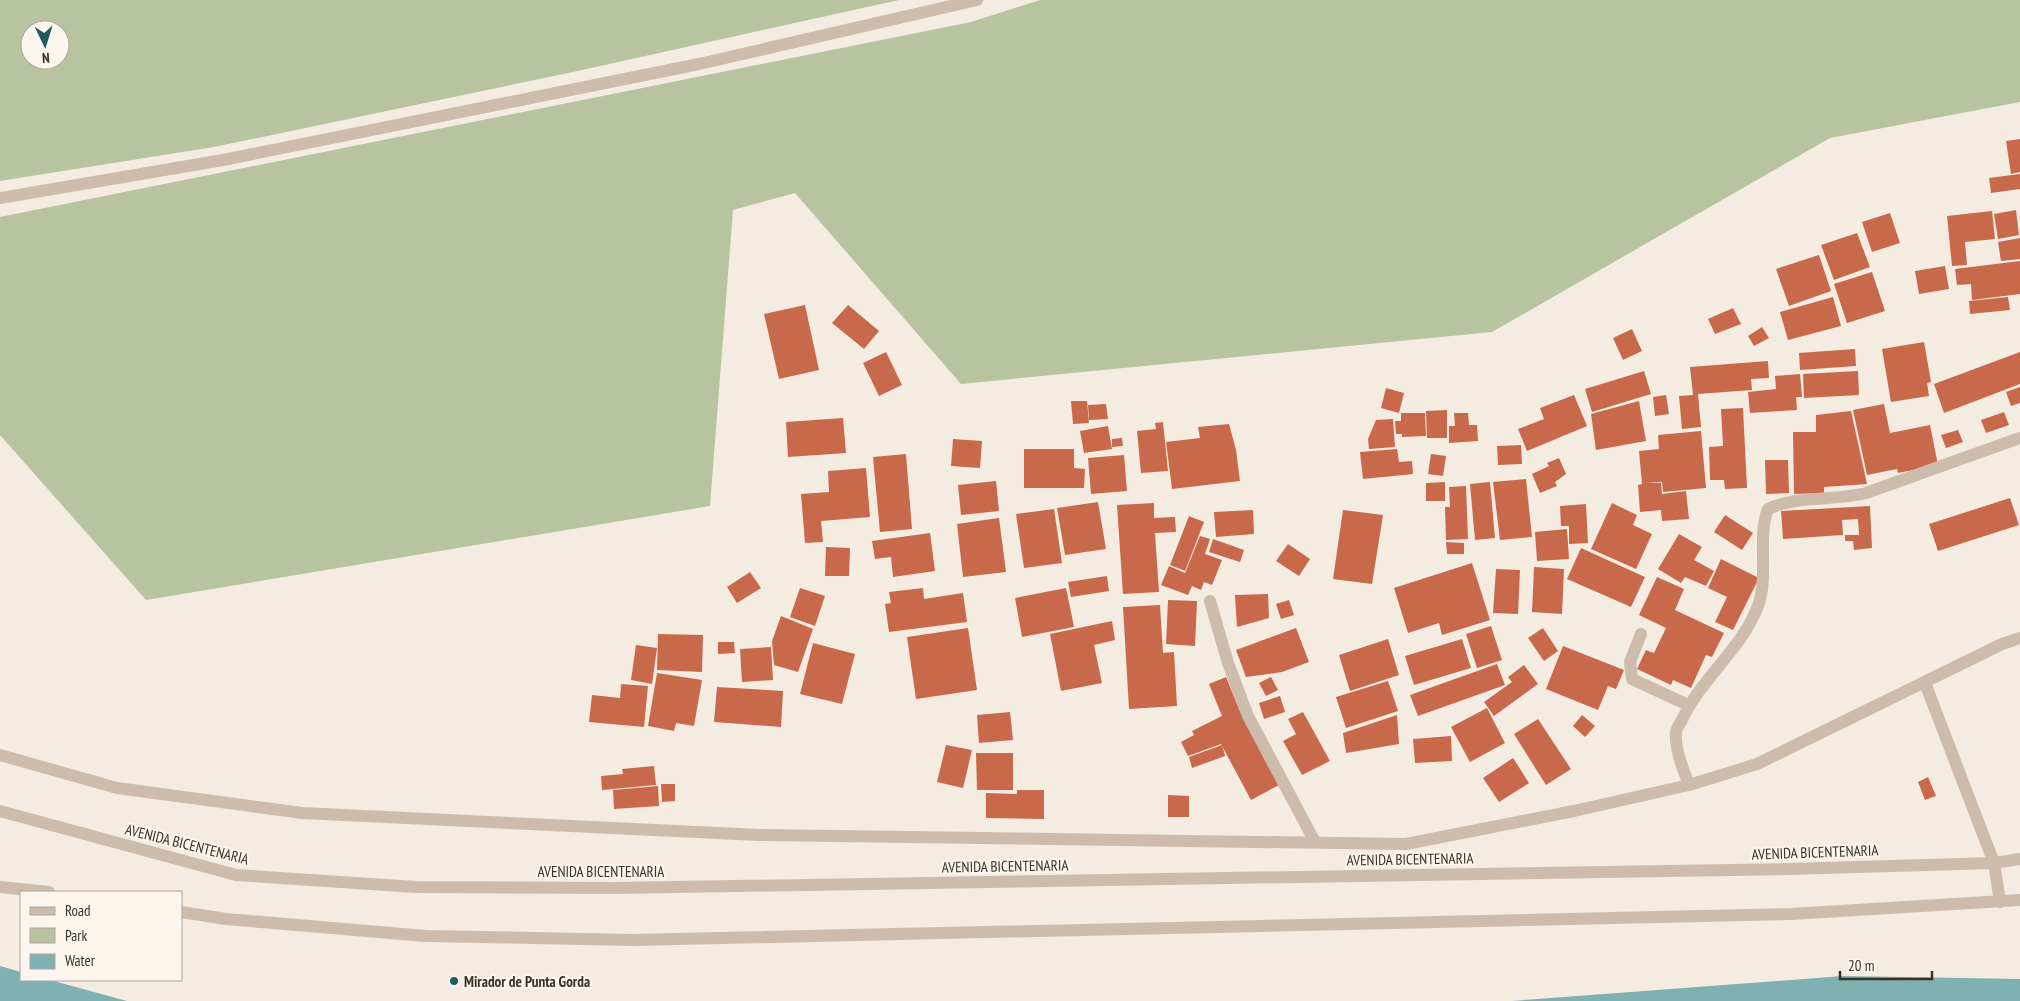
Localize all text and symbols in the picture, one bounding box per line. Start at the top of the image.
north arrow [20,20,70,70]
text: N [42,49,50,67]
street label: AVENIDA BICENTENARIA [123,819,252,869]
street label: AVENIDA BICENTENARIA [1751,840,1880,864]
street label: AVENIDA BICENTENARIA [1346,848,1474,870]
street label: AVENIDA BICENTENARIA [941,855,1069,877]
street label: AVENIDA BICENTENARIA [538,862,665,881]
legend [20,891,182,981]
text: Road [65,901,91,920]
text: Park [65,926,87,945]
scale bar [1840,948,1932,980]
text: Water [65,951,96,970]
text: 20 m [1848,956,1874,975]
place label: Mirador de Punta Gorda [464,972,590,991]
marker: Mirador de Punta Gorda [448,975,460,987]

